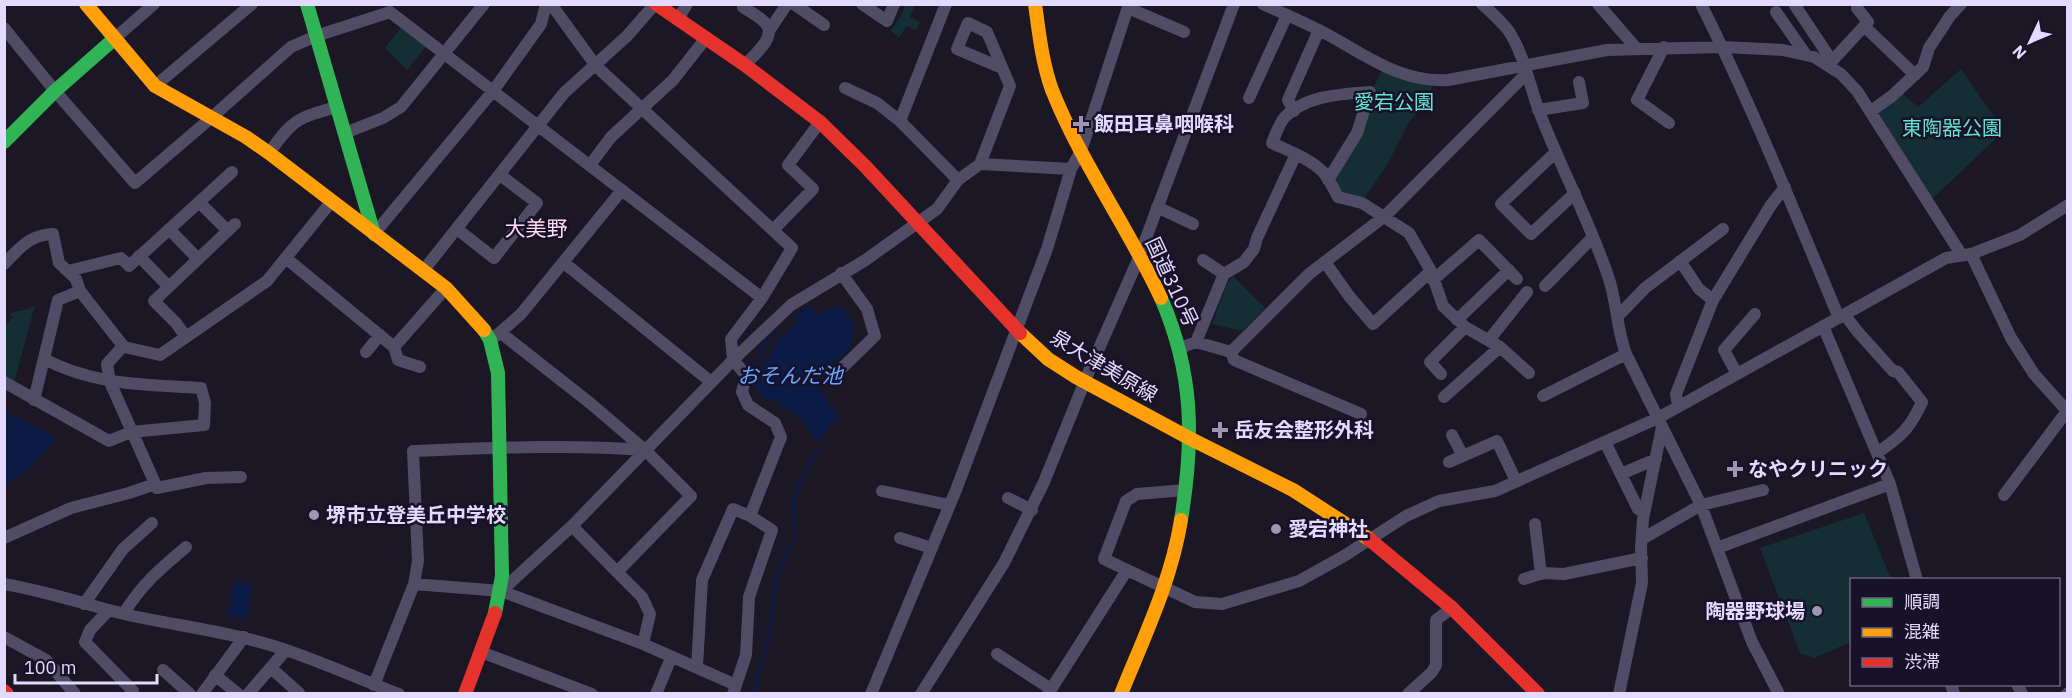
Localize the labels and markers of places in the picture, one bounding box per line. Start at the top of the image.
place label: 飯田耳鼻咽喉科 [1094,110,1234,137]
marker: 飯田耳鼻咽喉科 [1072,115,1090,133]
place label: 岳友会整形外科 [1234,416,1374,443]
marker: 岳友会整形外科 [1211,421,1229,439]
place label: なやクリニック [1748,455,1888,482]
marker: なやクリニック [1726,460,1744,478]
place label: 堺市立登美丘中学校 [326,501,506,528]
marker: 堺市立登美丘中学校 [307,508,321,522]
place label: 愛宕神社 [1288,515,1368,542]
marker: 愛宕神社 [1269,522,1283,536]
place label: 陶器野球場 [1705,597,1805,624]
marker: 陶器野球場 [1810,604,1824,618]

